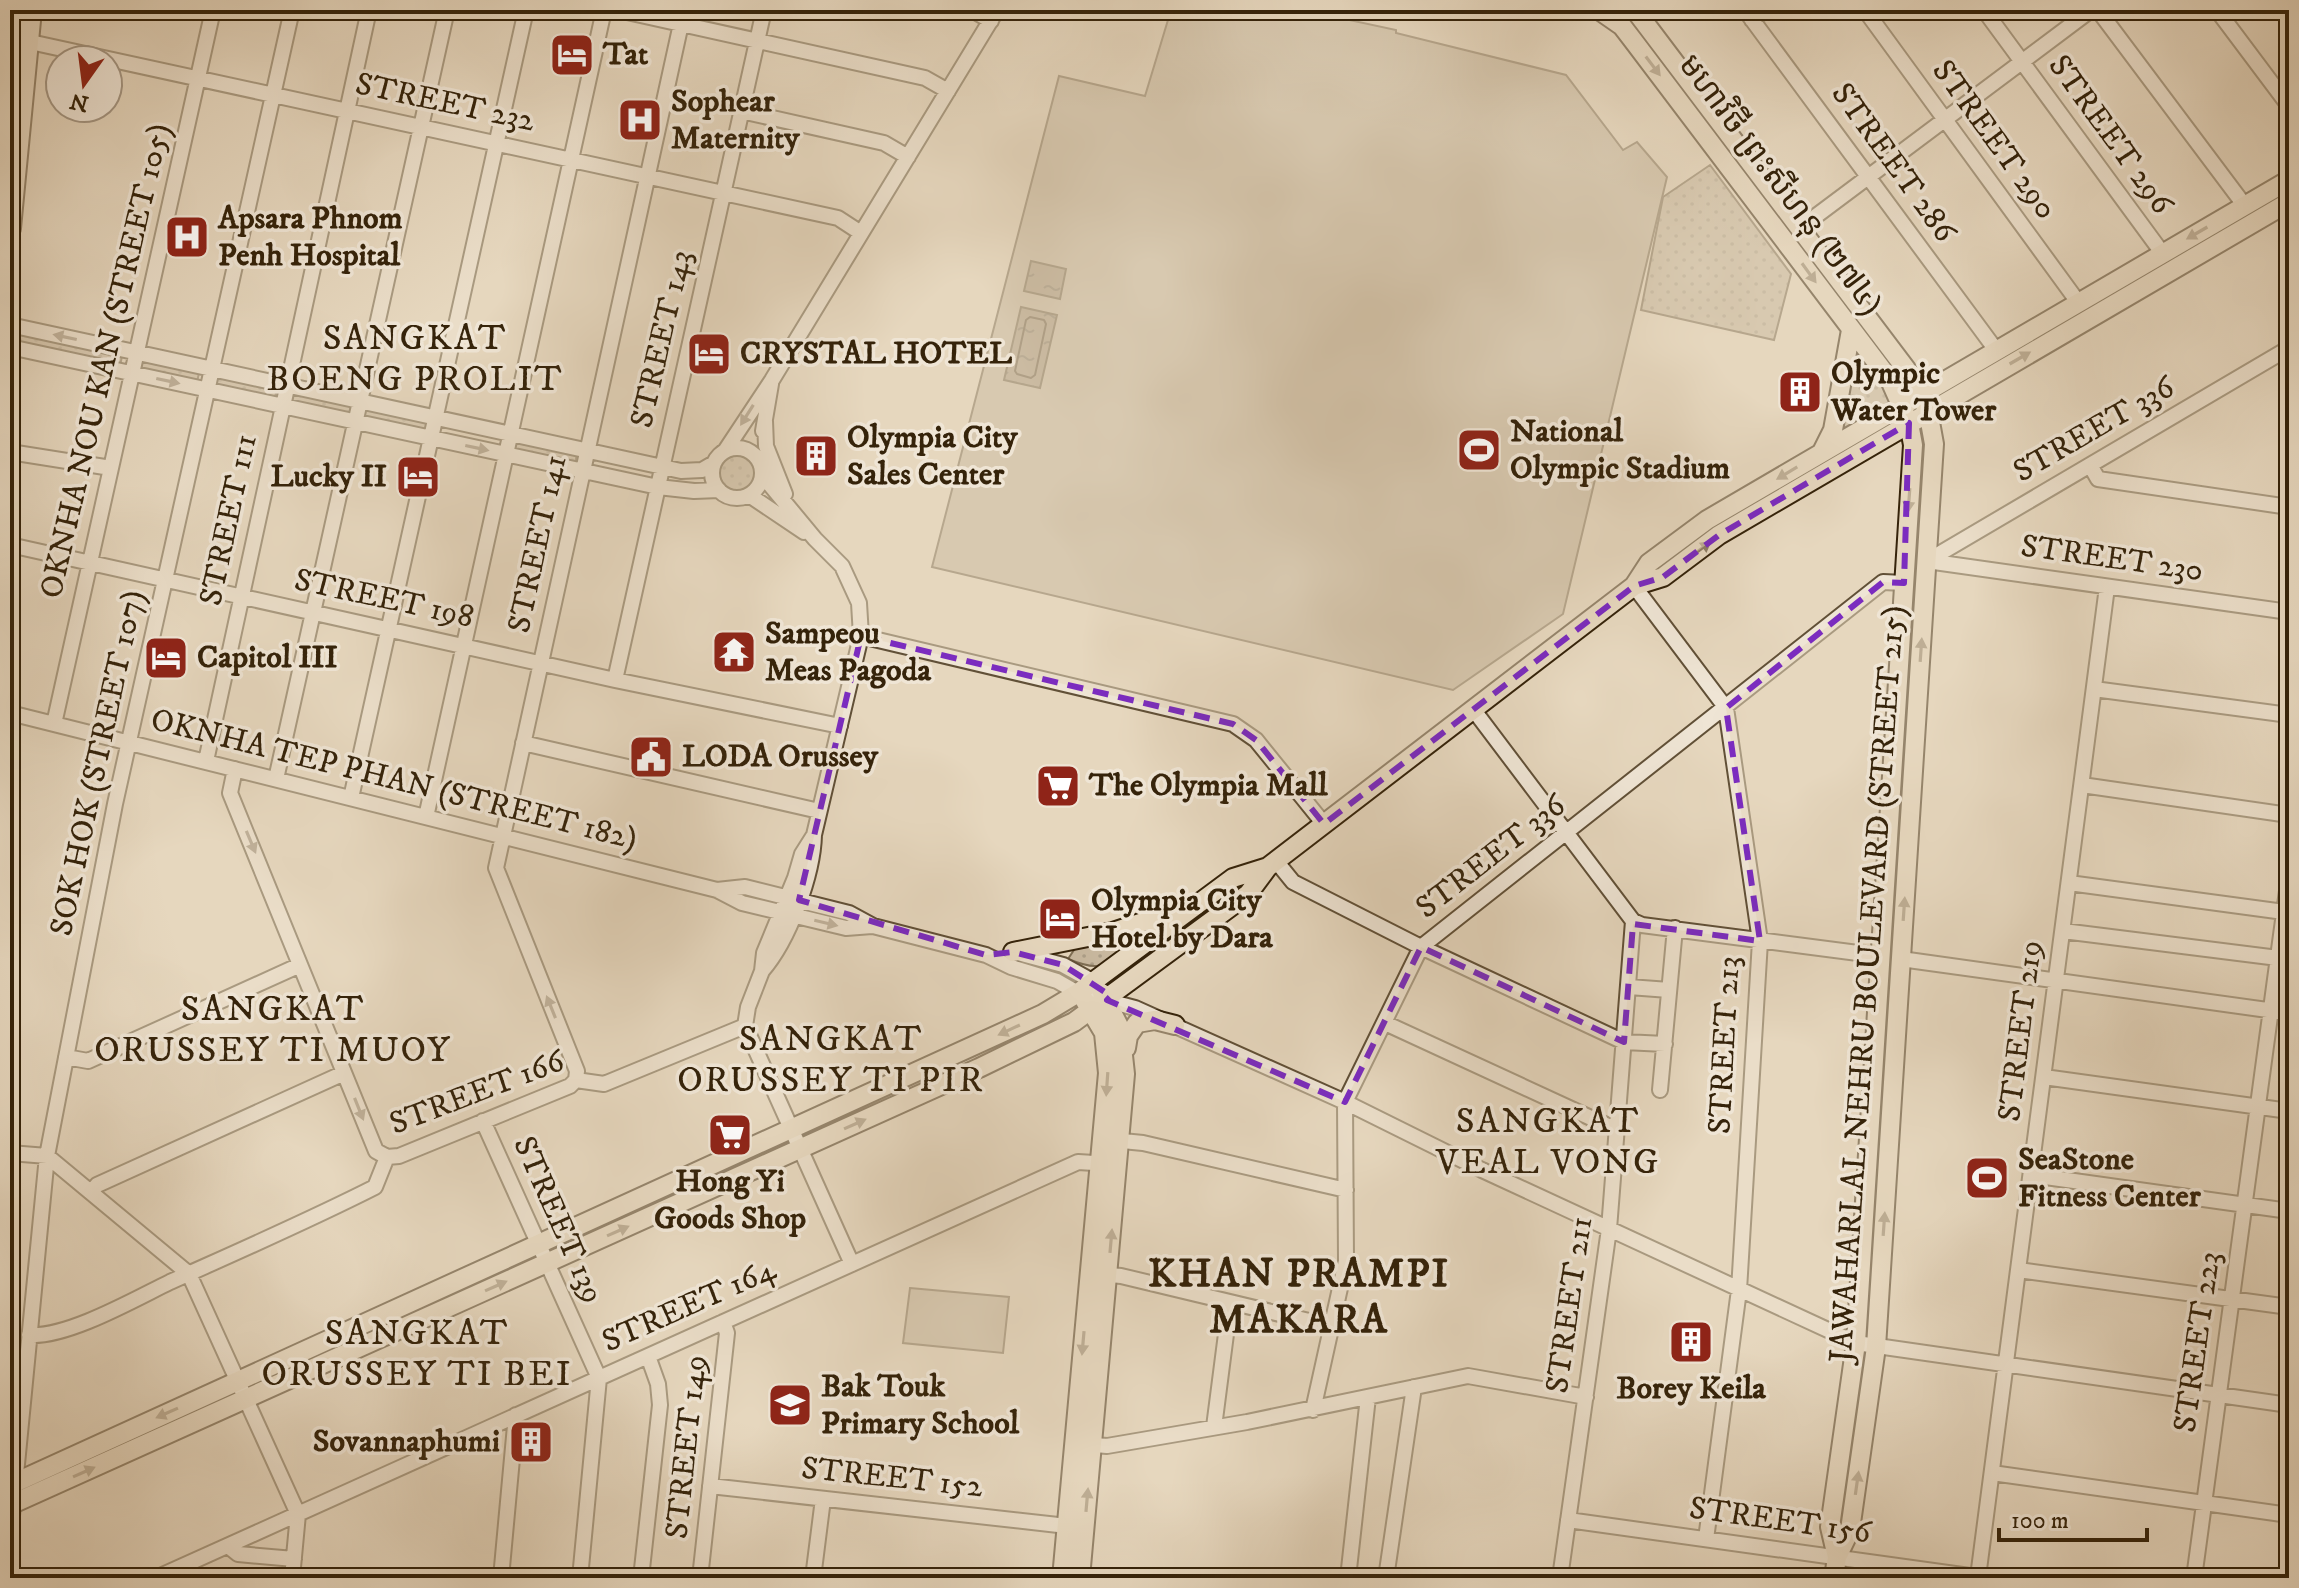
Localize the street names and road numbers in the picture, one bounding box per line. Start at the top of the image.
street label: មហាវិថី ព្រះសីហនុ (២៧៤) [1669,46,1893,323]
street label: STREET 296 [2039,48,2182,224]
street label: STREET 290 [1923,52,2065,228]
street label: STREET 232 [352,65,538,142]
street label: STREET 286 [1822,76,1965,252]
street label: OKNHA NOU KAN (STREET 105) [32,120,180,602]
street label: STREET 143 [622,246,702,432]
street label: STREET 336 [2006,367,2183,492]
street label: STREET 111 [191,431,267,609]
street label: STREET 141 [500,451,576,637]
street label: STREET 230 [2018,526,2206,592]
street label: STREET 198 [291,560,477,638]
street label: SOK HOK (STREET 107) [42,587,154,939]
street label: JAWAHARLAL NEHRU BOULEVARD (STREET 215) [1821,604,1914,1367]
street label: OKNHA TEP PHAN (STREET 182) [147,700,641,860]
street label: STREET 336 [1408,785,1575,928]
street label: STREET 219 [1990,938,2052,1124]
street label: STREET 213 [1700,955,1750,1135]
street label: STREET 166 [384,1041,571,1145]
street label: STREET 139 [503,1130,613,1310]
street label: STREET 211 [1538,1214,1602,1396]
street label: STREET 223 [2166,1249,2230,1435]
street label: STREET 164 [596,1250,782,1362]
street label: STREET 149 [657,1353,717,1541]
street label: STREET 152 [799,1449,985,1507]
street label: STREET 156 [1687,1488,1875,1554]

